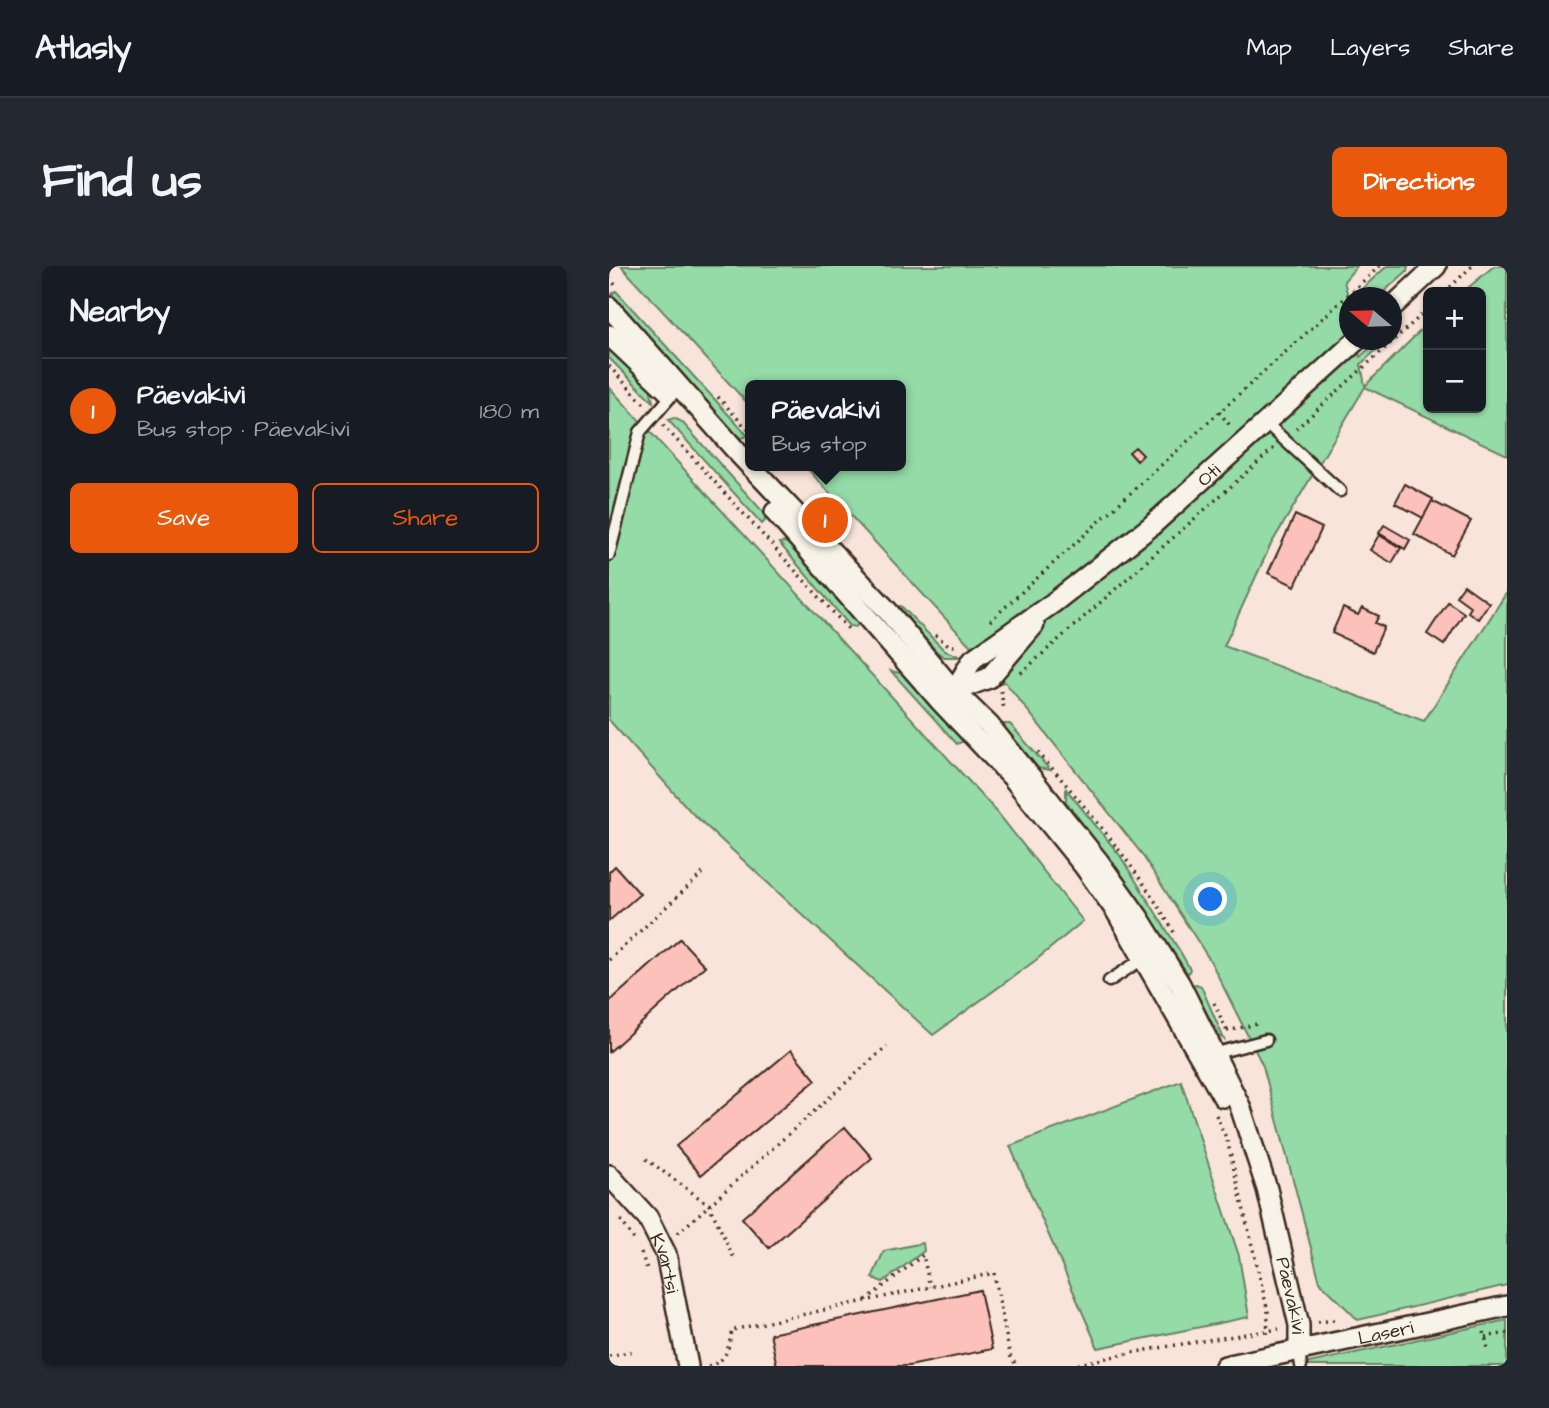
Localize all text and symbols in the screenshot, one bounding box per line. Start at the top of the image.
text: Atlasly [35,25,131,71]
text: Map [1247,31,1292,65]
text: Layers [1330,31,1410,65]
text: Share [1448,31,1514,65]
button: Directions [1332,147,1507,217]
text: Find us [42,148,202,216]
north arrow [1339,287,1402,350]
map controls [1423,287,1486,413]
button: + [1423,287,1486,350]
text: Nearby [70,291,170,333]
button: − [1423,350,1486,413]
text: Päevakivi [137,377,245,413]
popup [745,380,906,471]
text: Päevakivi [772,392,879,428]
text: 1 [92,395,94,427]
text: 180 m [480,395,539,427]
text: Bus stop · Päevakivi [137,413,349,445]
text: Bus stop [772,428,867,460]
street label: Oti [1192,458,1227,493]
button: Save [70,483,298,553]
button: Share [312,483,539,553]
pin: 1 [802,494,848,546]
your location [1193,882,1227,916]
street label: Kvartsi [643,1229,685,1296]
street label: Päevakivi [1268,1254,1311,1334]
street label: Laseri [1356,1314,1416,1352]

